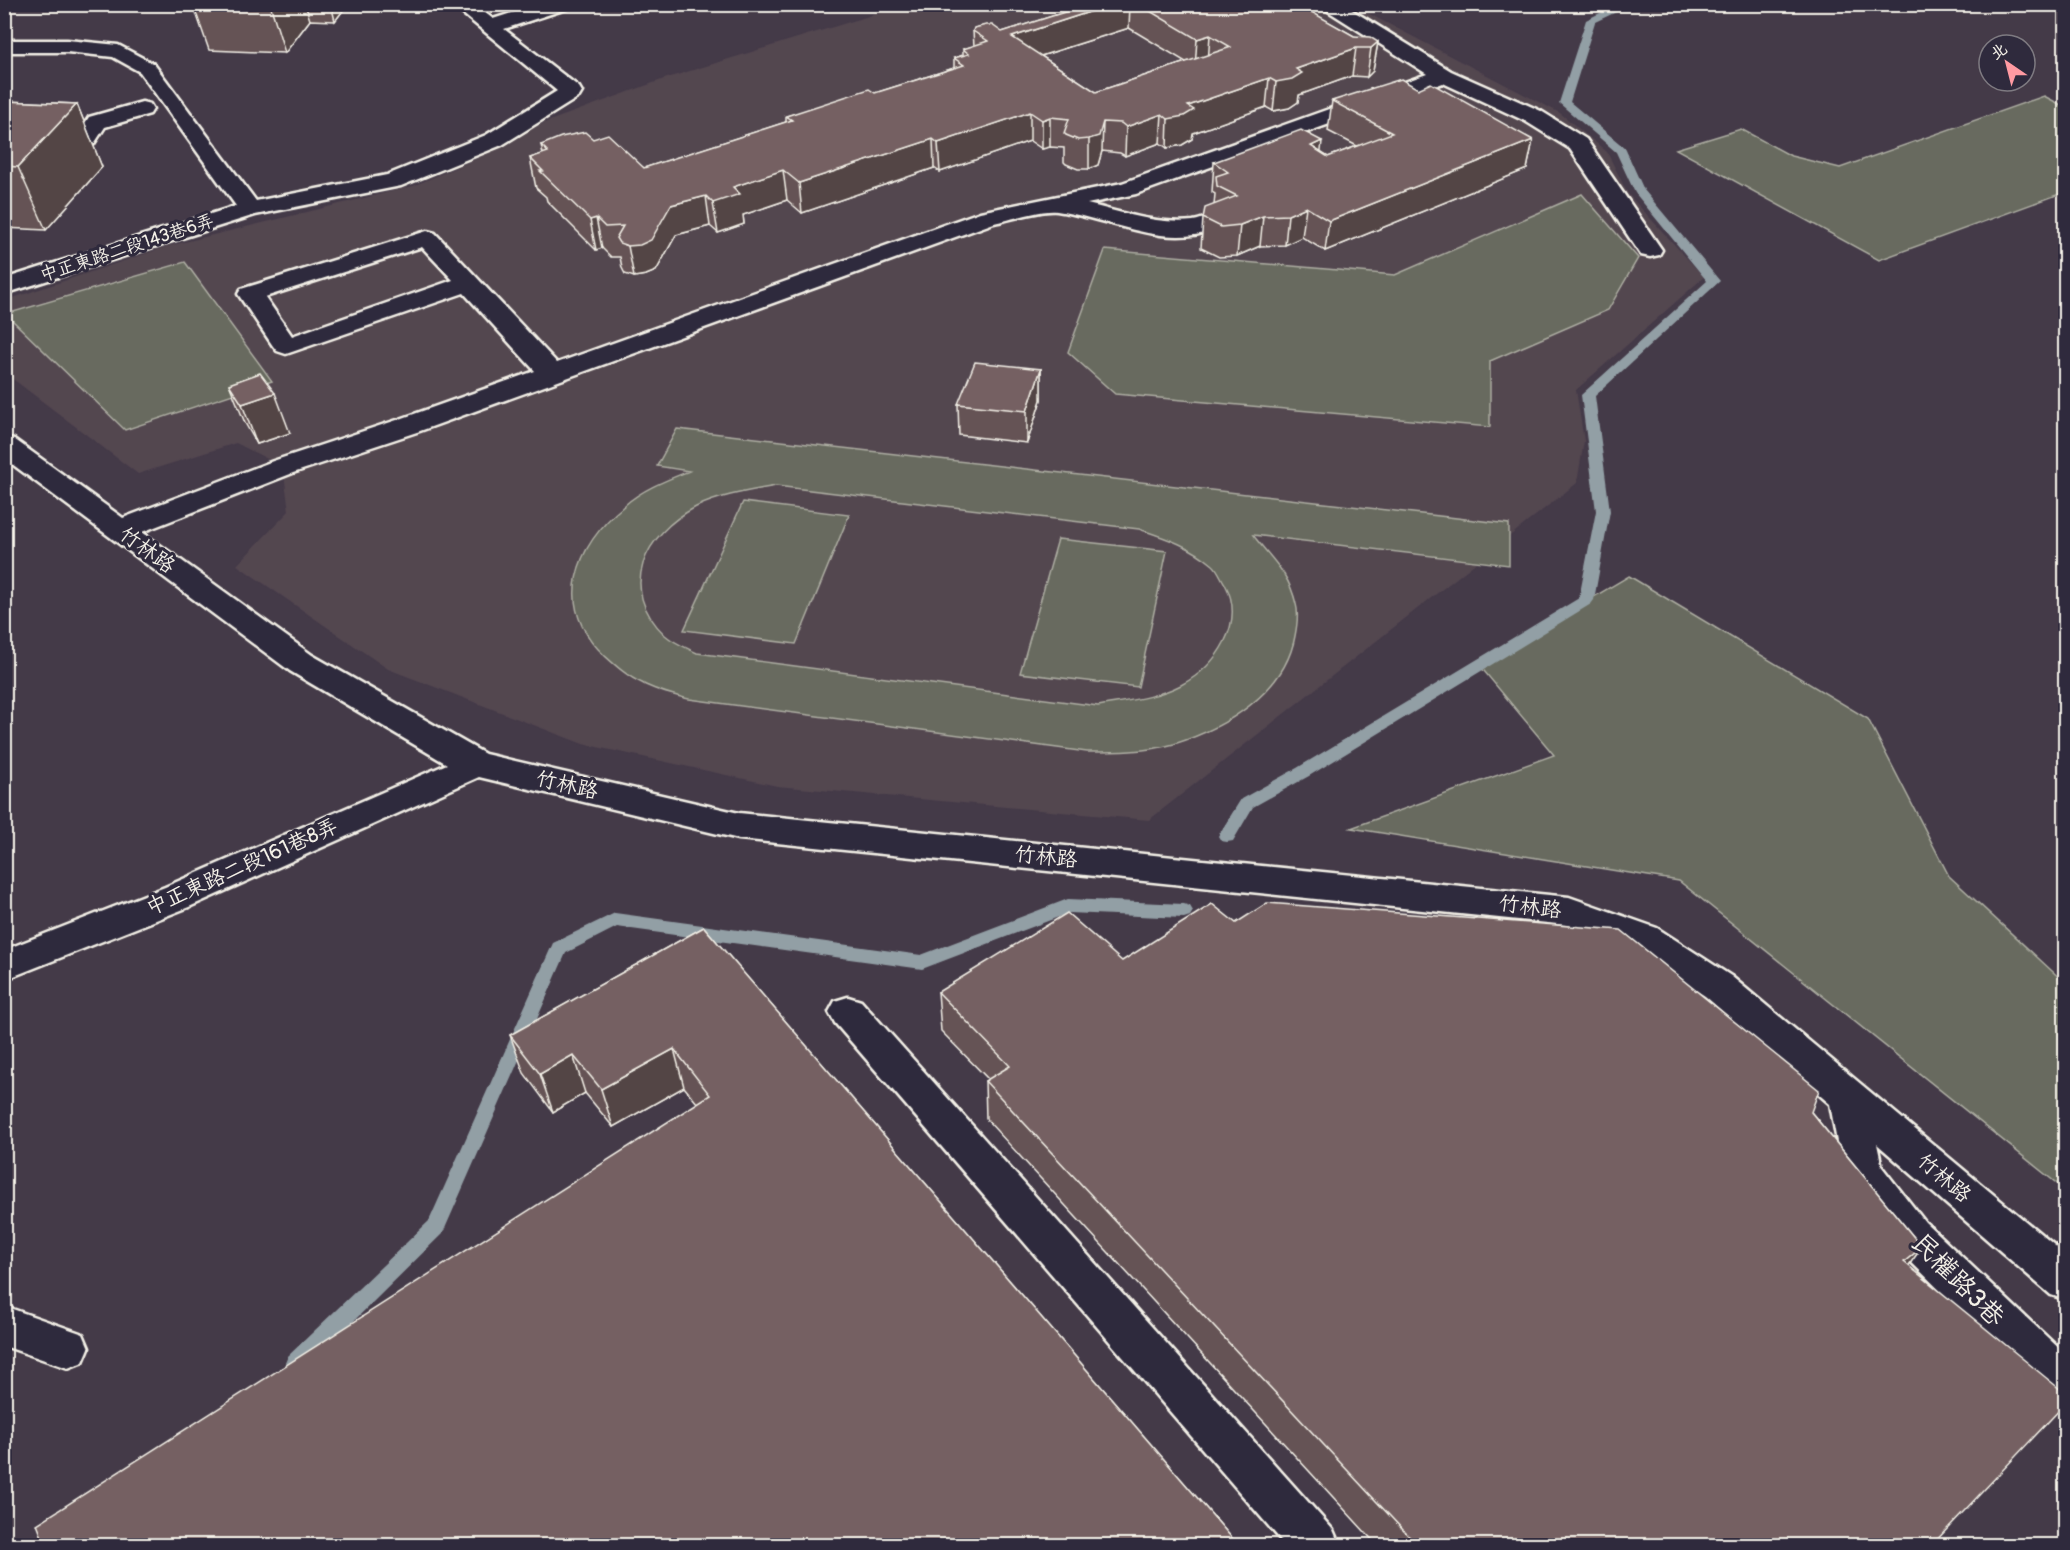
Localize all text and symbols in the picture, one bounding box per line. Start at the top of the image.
north arrow [1977,33,2037,93]
text: 北 [1987,39,2011,64]
street label: 中正東路二段143巷6弄 [37,209,217,287]
street label: 竹林路 [114,521,180,579]
street label: 竹林路 [533,765,601,805]
street label: 中正東路二段161巷8弄 [142,813,342,921]
street label: 竹林路 [1013,840,1079,874]
street label: 竹林路 [1497,890,1563,924]
street label: 竹林路 [1911,1147,1977,1209]
street label: 民權路3巷 [1905,1227,2011,1333]

